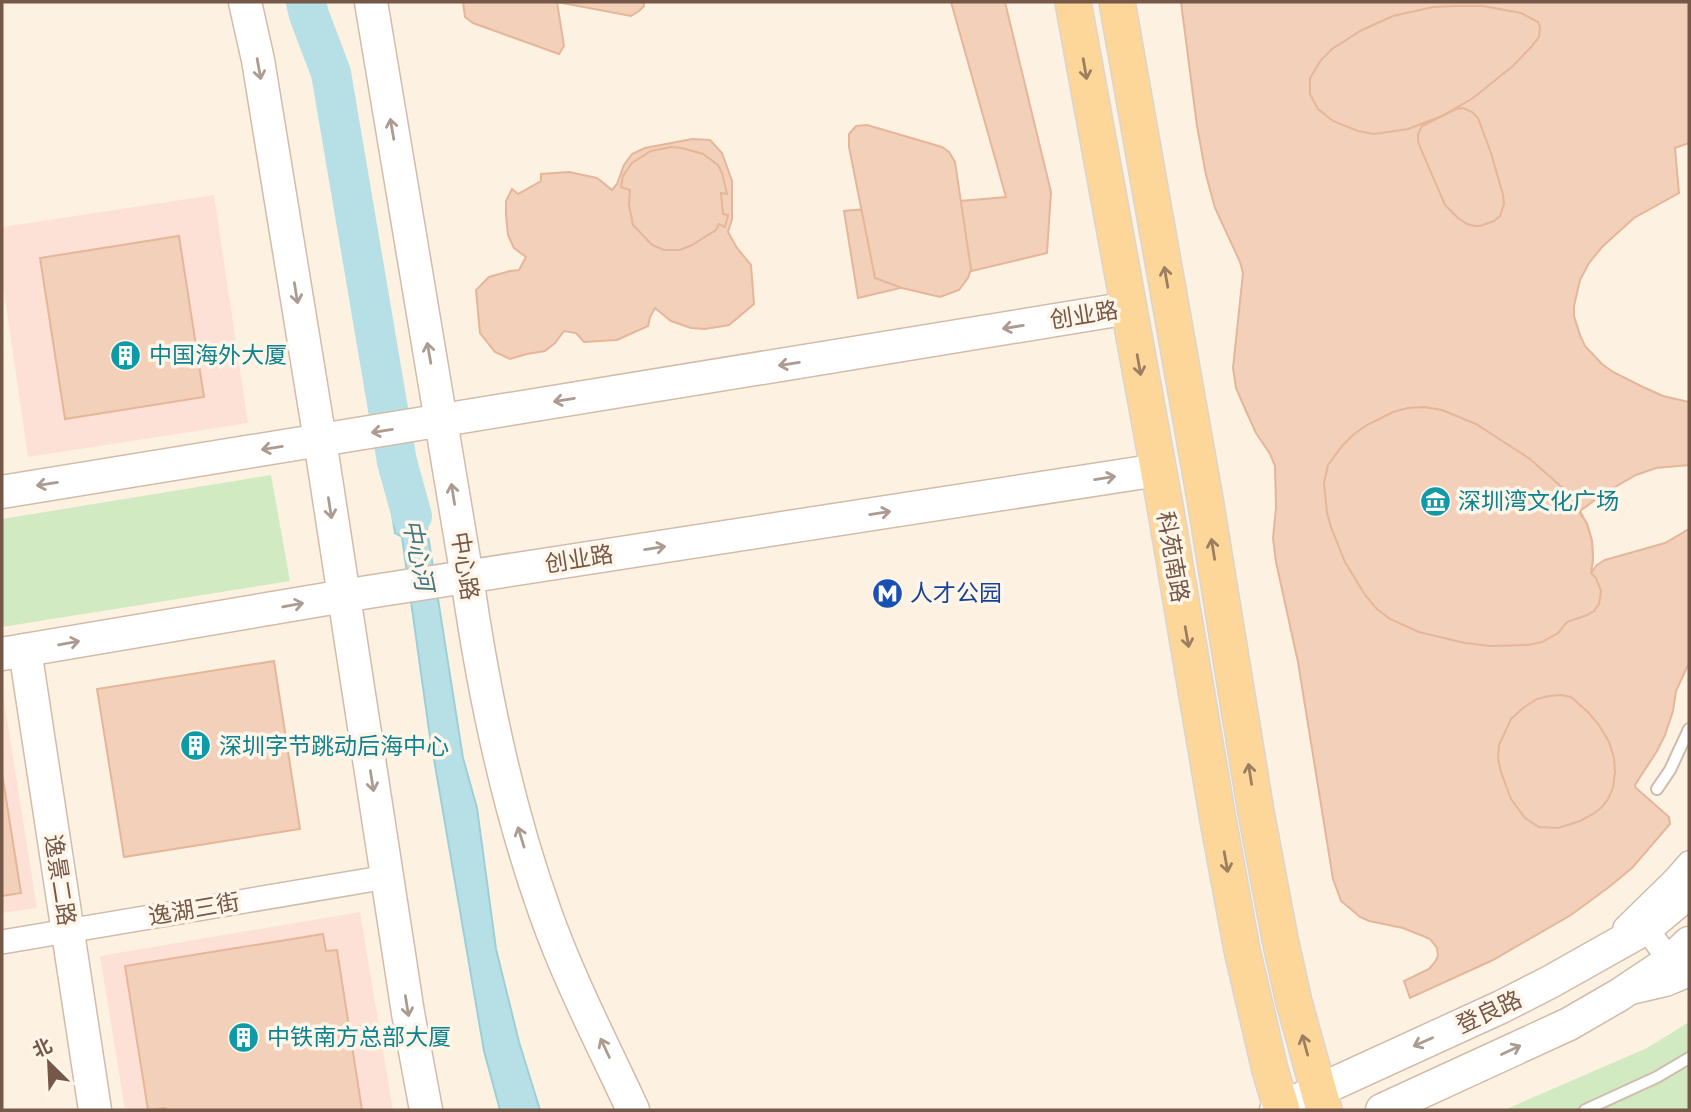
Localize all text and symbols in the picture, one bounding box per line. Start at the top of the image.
one-way arrow [253,57,266,80]
one-way arrow [1079,57,1093,80]
one-way arrow [385,118,398,141]
one-way arrow [1159,266,1172,289]
one-way arrow [290,281,303,304]
street label: 创业路 [1047,294,1120,334]
one-way arrow [1002,321,1025,334]
building icon: 中国海外大厦 [109,338,143,372]
place label: 中国海外大厦 [149,339,287,369]
one-way arrow [422,342,436,365]
one-way arrow [1133,353,1146,376]
one-way arrow [778,358,801,371]
one-way arrow [553,394,576,407]
one-way arrow [371,425,394,438]
one-way arrow [261,442,284,455]
one-way arrow [1093,471,1116,484]
one-way arrow [36,478,59,491]
one-way arrow [446,483,459,506]
museum icon: 深圳湾文化广场 [1418,484,1452,518]
place label: 深圳湾文化广场 [1458,485,1619,515]
one-way arrow [324,496,337,519]
one-way arrow [868,506,891,519]
street label: 科苑南路 [1151,509,1197,605]
water label: 中心河 [396,516,442,597]
street label: 中心路 [446,529,486,602]
street label: 创业路 [542,538,615,578]
one-way arrow [1206,539,1219,561]
one-way arrow [643,541,666,554]
metro station icon: 人才公园 [870,576,904,610]
place label: 人才公园 [910,577,1002,607]
one-way arrow [281,598,304,611]
one-way arrow [1181,625,1194,648]
one-way arrow [57,636,80,649]
building icon: 深圳字节跳动后海中心 [179,729,213,763]
place label: 深圳字节跳动后海中心 [219,730,449,760]
one-way arrow [1243,763,1256,786]
one-way arrow [366,769,379,792]
one-way arrow [514,826,527,848]
street label: 逸景二路 [39,832,83,928]
one-way arrow [1219,850,1233,873]
street label: 逸湖三街 [146,885,242,931]
street label: 登良路 [1451,983,1526,1039]
one-way arrow [400,994,413,1017]
building icon: 中铁南方总部大厦 [227,1020,261,1054]
place label: 中铁南方总部大厦 [267,1021,451,1051]
north arrow [14,1028,84,1098]
text: 北 [29,1033,56,1062]
one-way arrow [1298,1034,1311,1057]
one-way arrow [1413,1036,1435,1049]
one-way arrow [598,1038,611,1059]
one-way arrow [1500,1043,1521,1056]

